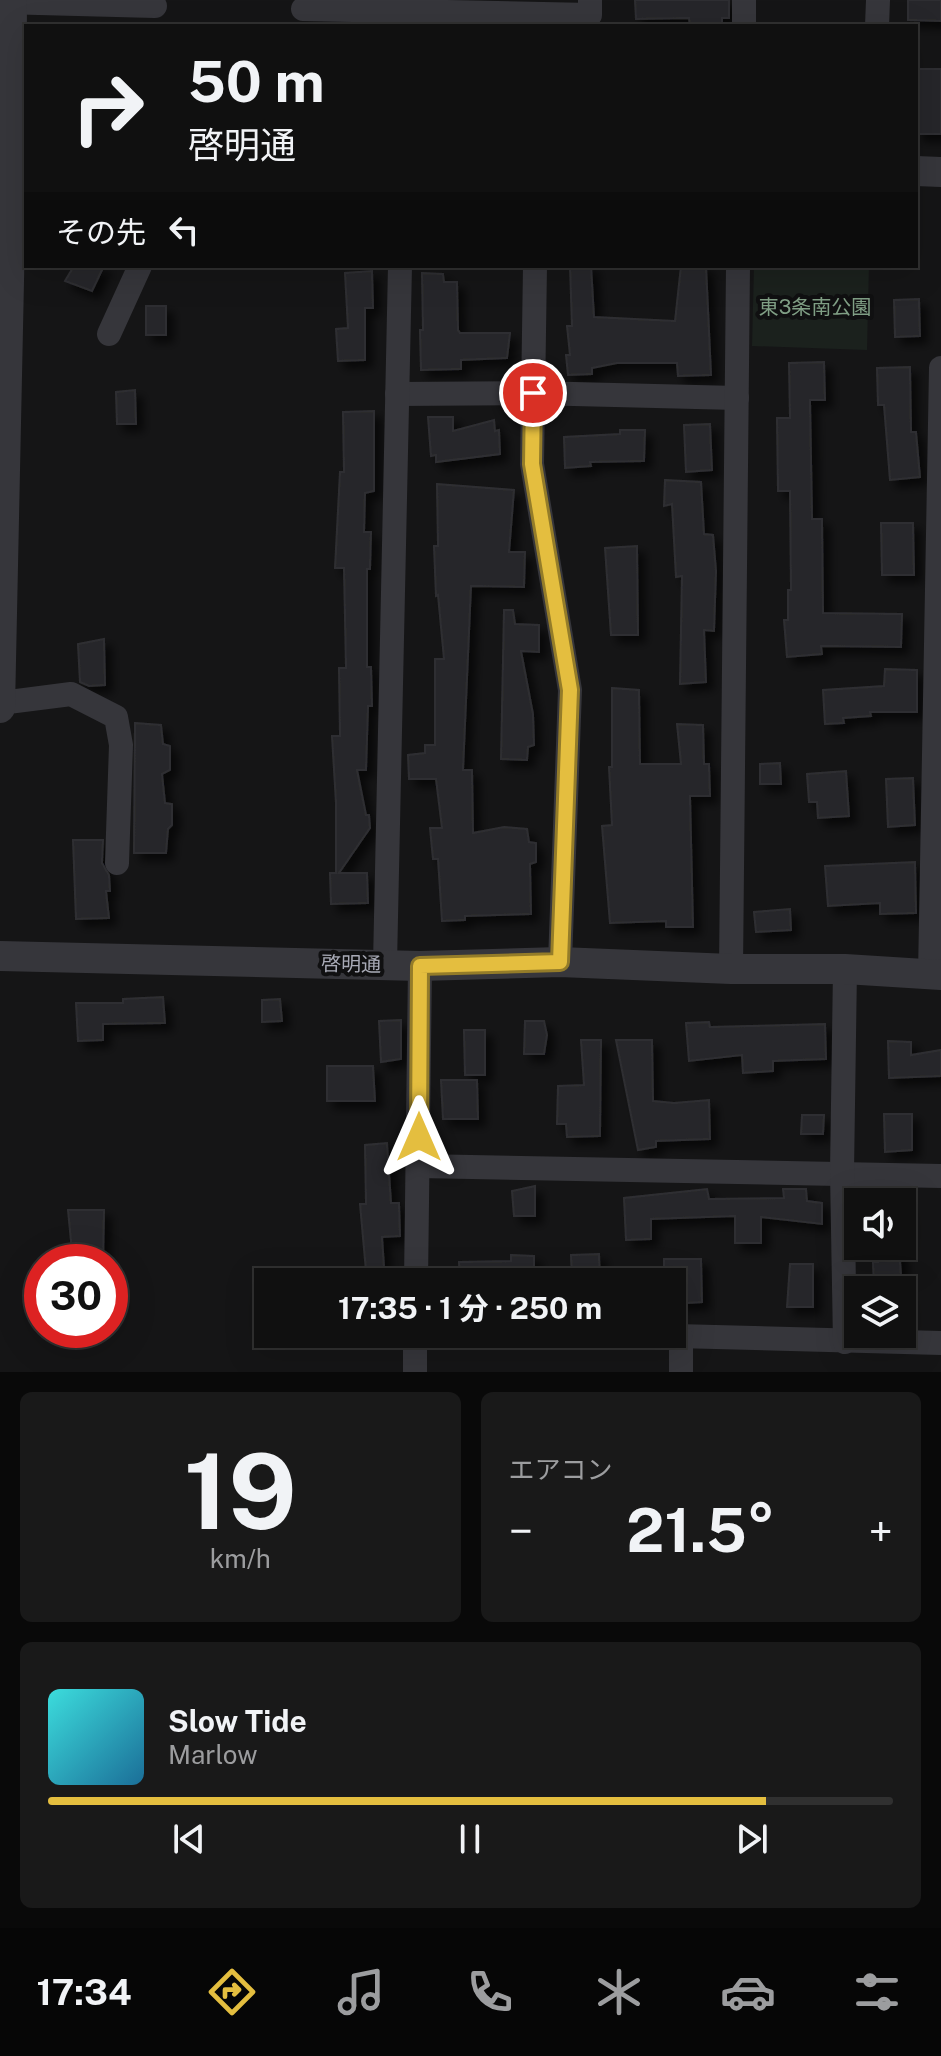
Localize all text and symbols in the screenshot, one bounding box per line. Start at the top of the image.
text: 50 m [188,49,325,115]
icon: right [56,56,160,160]
text: 啓明通 [188,124,296,166]
icon: left [162,208,206,252]
text: その先 [56,214,146,250]
park label: 東3条南公園 [759,295,871,319]
pin [499,359,567,427]
icon: arrive [511,371,555,415]
street label: 啓明通 [321,951,381,977]
position arrow [377,1095,461,1179]
map controls [844,1188,916,1348]
button: sound [844,1188,916,1260]
speed limit sign: 30 [24,1244,128,1348]
button: layers [844,1276,916,1348]
text: 17:35 · 1 分 · 250 m [338,1290,602,1326]
text: 19 [184,1430,297,1552]
text: エアコン [509,1454,613,1485]
text: 21.5° [626,1495,775,1566]
text: − [509,1505,533,1557]
text: + [869,1505,893,1557]
text: km/h [210,1543,271,1574]
text: Slow Tide [168,1703,307,1739]
text: Marlow [168,1739,258,1770]
icon: previous [167,1817,211,1861]
icon: pause [448,1817,492,1861]
icon: next [730,1817,774,1861]
icon: directions [204,1964,260,2020]
icon: music [333,1964,389,2020]
icon: phone [462,1964,518,2020]
icon: climate [591,1964,647,2020]
icon: car [720,1964,776,2020]
icon: filters [849,1964,905,2020]
text: 17:34 [36,1971,132,2013]

